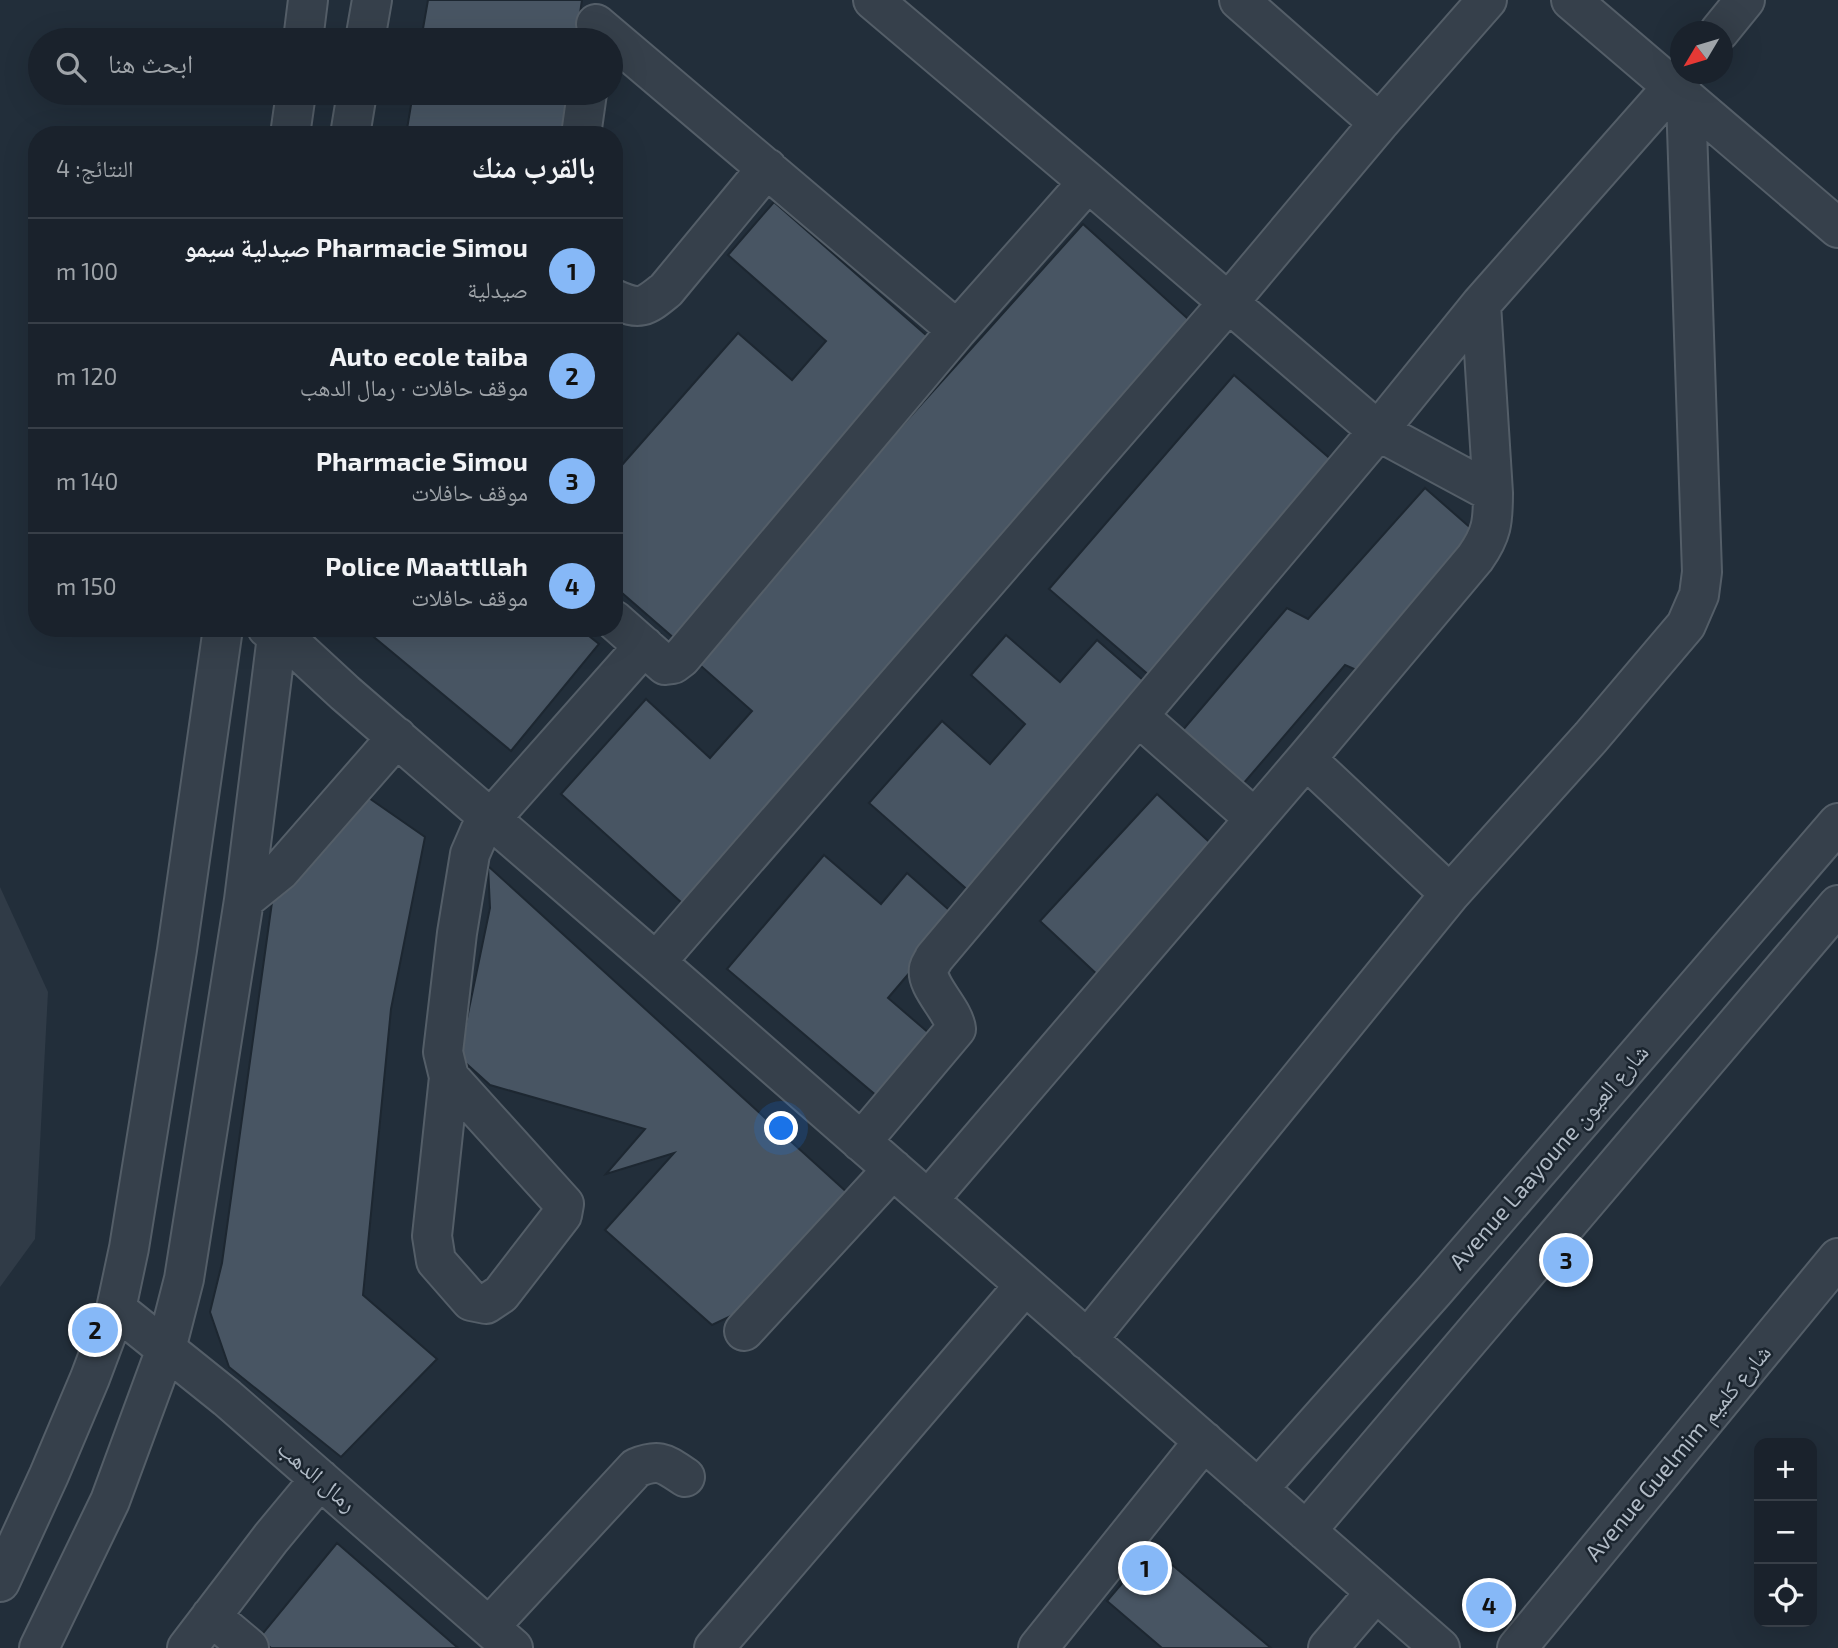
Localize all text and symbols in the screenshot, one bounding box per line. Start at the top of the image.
north arrow [1670,21,1733,84]
search box [28,28,623,105]
text: ابحث هنا [108,47,193,78]
icon: search [52,48,90,86]
text: بالقرب منك [471,148,595,184]
text: النتائج: 4 [56,154,134,182]
text: Pharmacie Simou صيدلية سيمو [184,231,528,262]
text: 100 m [56,257,118,285]
text: 1 [567,257,577,285]
text: صيدلية [467,275,528,303]
text: Auto ecole taiba [330,340,528,371]
text: 120 m [56,362,117,390]
text: 2 [565,362,579,390]
text: موقف حافلات · رمال الدهب [300,373,528,401]
text: Pharmacie Simou [316,445,528,476]
text: 140 m [56,467,118,495]
text: 3 [565,467,579,495]
text: موقف حافلات [411,478,528,506]
text: Police Maattllah [325,550,528,581]
text: 150 m [56,572,117,600]
text: 4 [565,572,579,600]
text: موقف حافلات [411,583,528,611]
street label: Avenue Laayoune شارع العيون [1443,1038,1655,1276]
your location [764,1111,798,1145]
pin: 3 [1543,1234,1589,1286]
pin: 2 [72,1304,118,1356]
street label: Avenue Guelmim شارع كلميم [1578,1338,1778,1568]
street label: رمال الدهب [272,1433,363,1518]
map controls [1754,1438,1817,1627]
button: + [1754,1438,1817,1501]
button: − [1754,1501,1817,1564]
pin: 1 [1122,1542,1168,1594]
button: locate [1754,1564,1817,1627]
pin: 4 [1466,1579,1512,1631]

